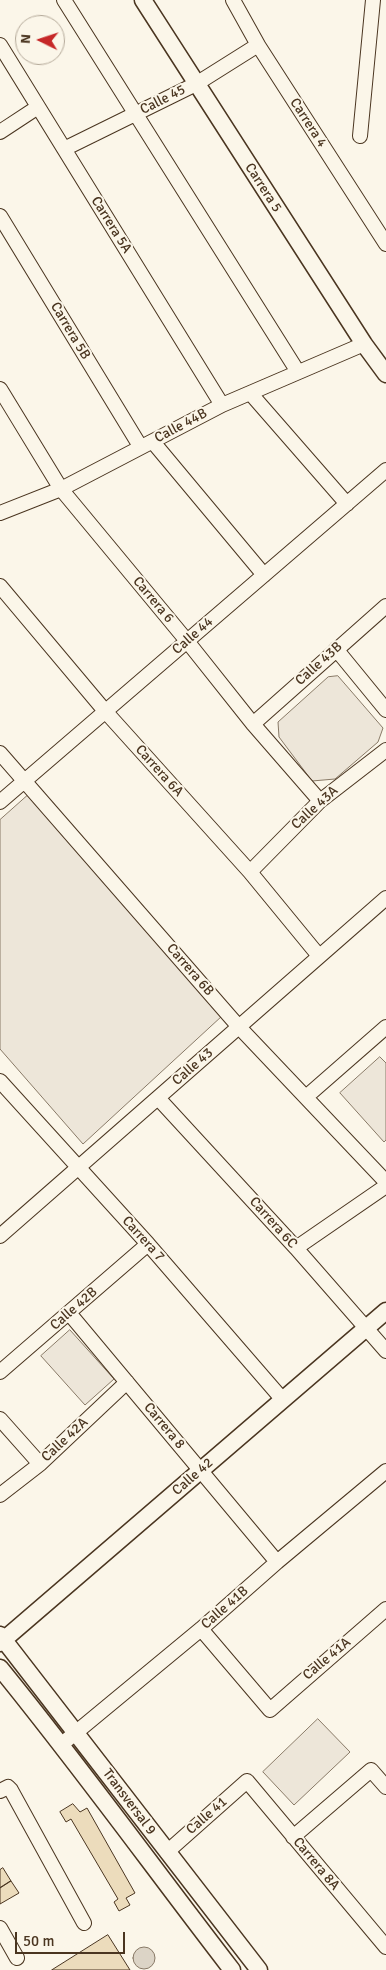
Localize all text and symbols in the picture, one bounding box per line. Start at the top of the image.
north arrow [15,15,65,65]
text: N [17,34,34,44]
street label: Calle 45 [138,81,188,119]
street label: Carrera 4 [286,95,330,151]
street label: Carrera 5 [241,160,285,216]
street label: Carrera 5A [87,193,135,257]
street label: Carrera 5B [46,299,94,363]
street label: Calle 44B [152,405,210,447]
street label: Carrera 6 [129,573,177,627]
street label: Calle 44 [169,614,217,658]
street label: Calle 43B [292,639,346,689]
street label: Carrera 6A [131,742,187,800]
street label: Calle 43A [288,783,342,833]
street label: Carrera 6B [163,940,217,1000]
street label: Calle 43 [169,1045,217,1089]
street label: Carrera 6C [245,1194,301,1252]
street label: Carrera 7 [118,1213,168,1265]
street label: Calle 42B [47,1284,101,1334]
street label: Carrera 8 [140,1399,188,1453]
street label: Calle 42A [38,1414,92,1466]
street label: Calle 42 [169,1455,217,1499]
street label: Calle 41B [198,1583,252,1633]
street label: Calle 41A [300,1634,354,1684]
street label: Transversal 9 [99,1766,159,1838]
street label: Calle 41 [183,1794,231,1838]
street label: Carrera 8A [289,1834,343,1894]
scale bar [18,1922,128,1954]
text: 50 m [23,1932,54,1950]

